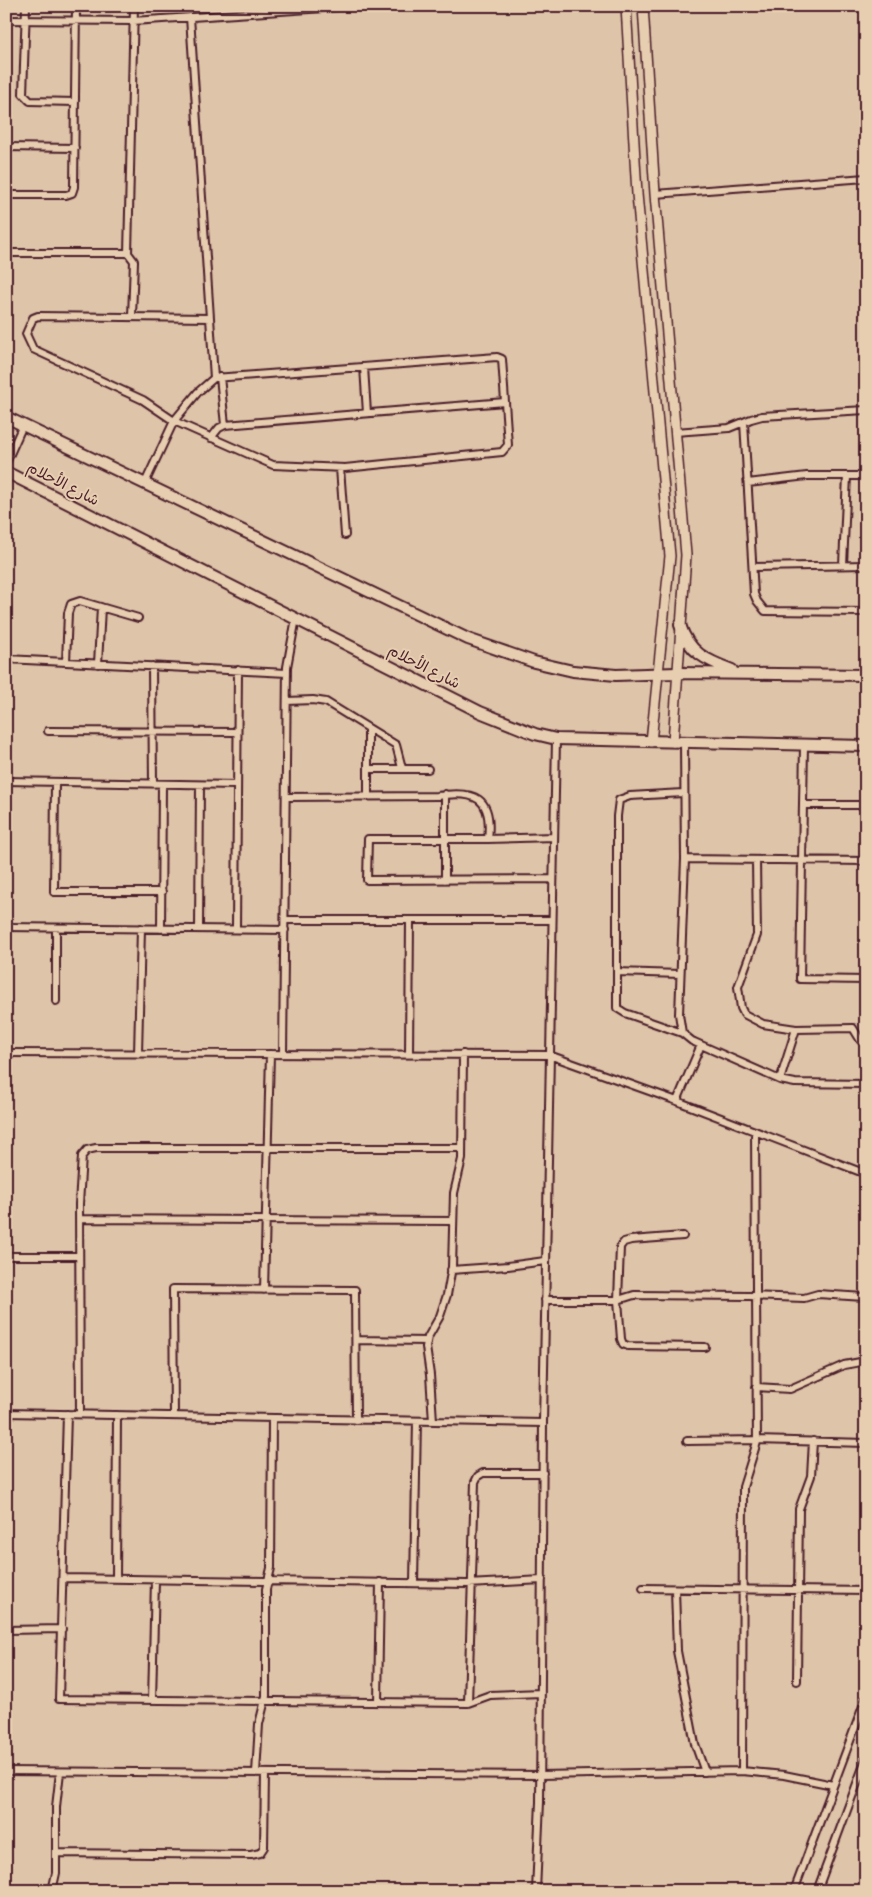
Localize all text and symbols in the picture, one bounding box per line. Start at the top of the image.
street label: شارع الأحلام [23,457,103,511]
street label: شارع الأحلام [384,640,464,694]

